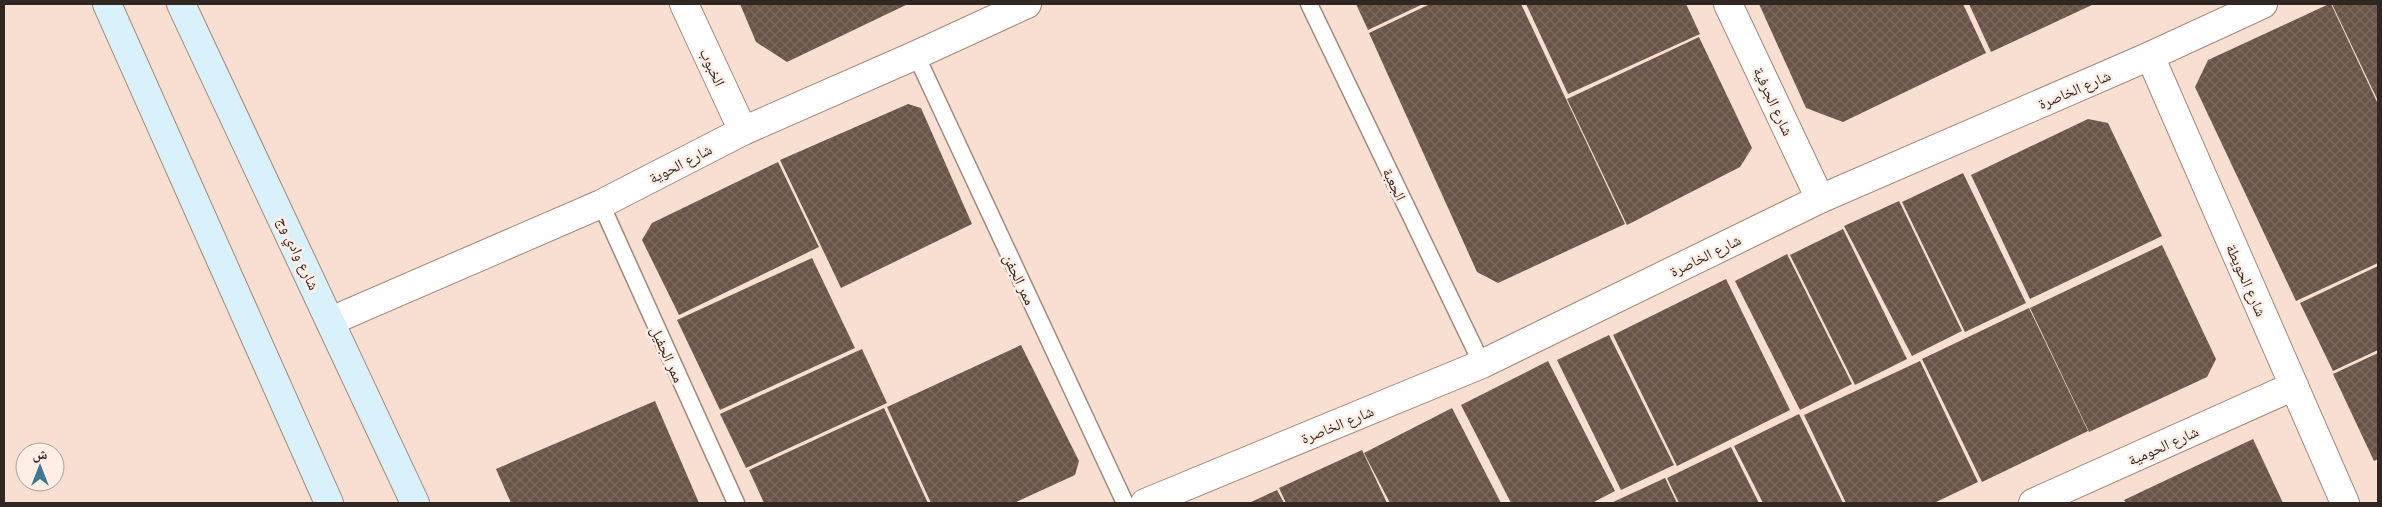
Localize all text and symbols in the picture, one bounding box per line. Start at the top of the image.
street label: الخبوب [696,45,730,89]
street label: شارع الجرفية [1748,63,1799,139]
street label: شارع الخاصرة [2035,65,2114,114]
street label: شارع الحوية [645,139,715,188]
street label: الجعبة [1379,164,1411,204]
street label: شارع وادي وج [271,213,325,294]
street label: شارع الخاصرة [1666,229,1745,282]
street label: شارع الحويطة [2221,241,2272,320]
street label: ممر الجفن [999,250,1041,308]
street label: ممر الجفيل [646,323,689,386]
street label: شارع الخاصرة [1298,400,1377,449]
street label: شارع الحومية [2125,421,2202,470]
north arrow [15,442,65,492]
text: ش [33,444,48,463]

